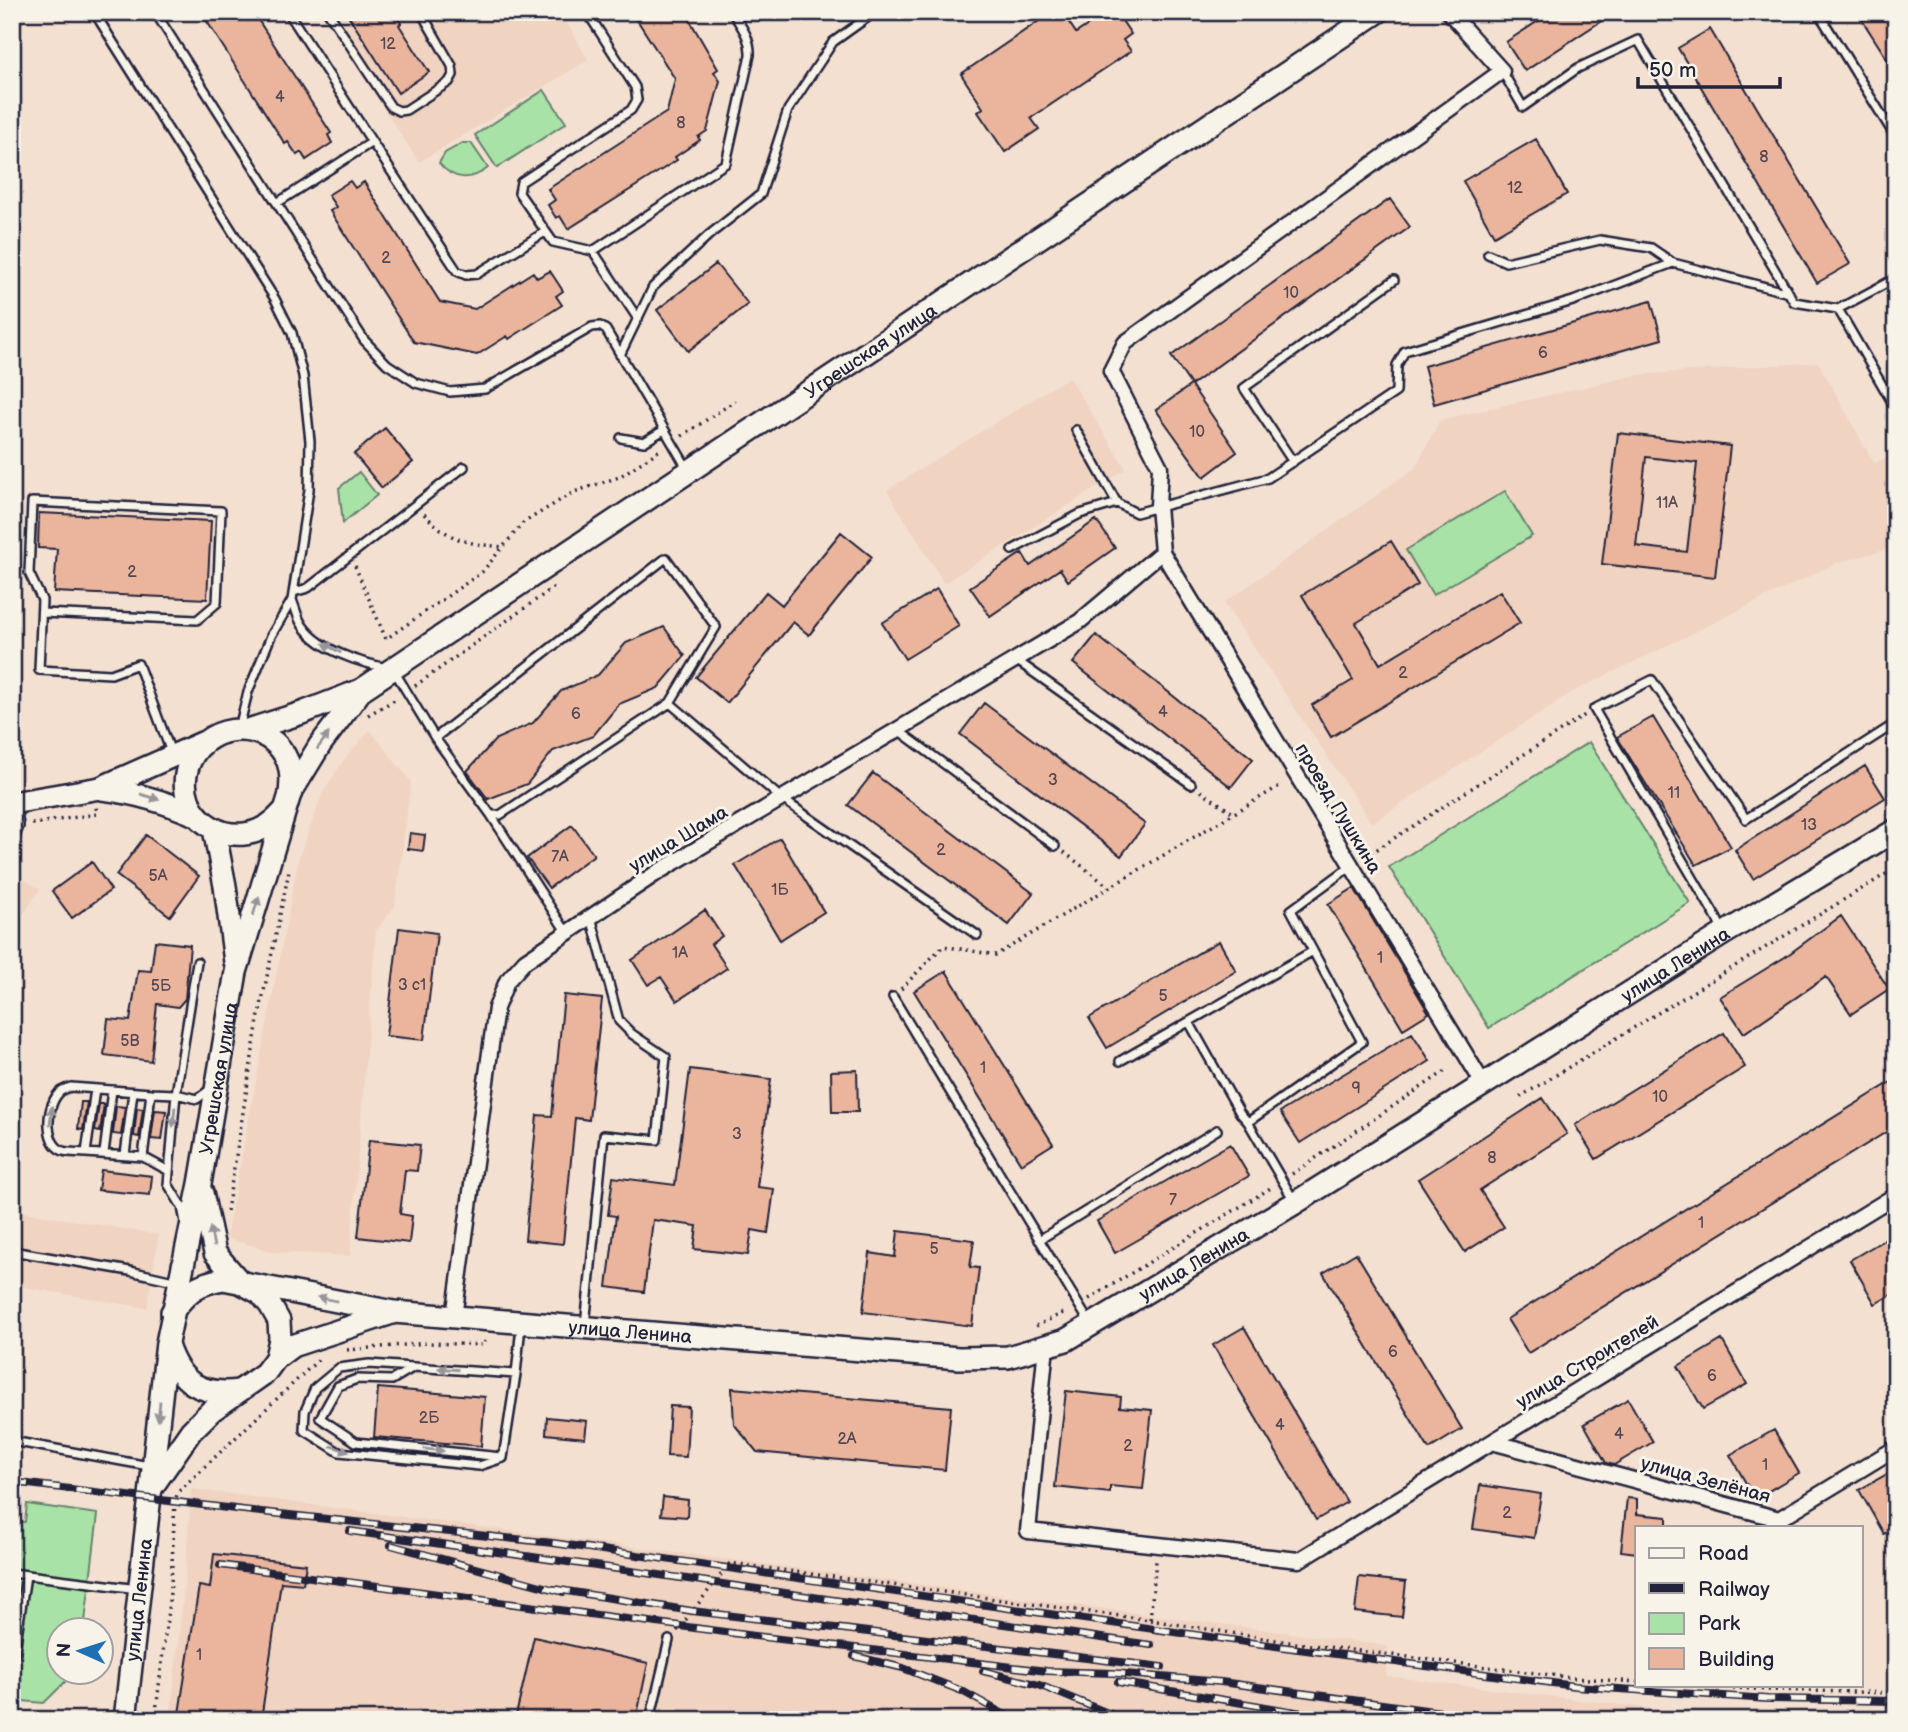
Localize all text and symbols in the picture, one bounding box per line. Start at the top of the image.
house number: 12 [380,35,396,54]
scale bar [1638,46,1780,90]
text: 50 m [1649,58,1696,83]
house number: 4 [275,88,285,107]
house number: 8 [676,114,686,133]
house number: 8 [1759,148,1769,167]
house number: 12 [1507,179,1523,198]
house number: 2 [381,249,391,268]
house number: 10 [1283,284,1299,303]
street label: Угрешская улица [800,299,942,404]
house number: 6 [1538,344,1548,363]
house number: 10 [1189,423,1205,442]
house number: 11А [1656,494,1678,513]
house number: 2 [127,563,137,582]
one-way arrow [322,642,342,654]
house number: 2 [1398,664,1408,683]
house number: 4 [1158,703,1168,722]
house number: 6 [571,705,581,724]
one-way arrow [316,732,330,750]
street label: проезд Пушкина [1290,739,1386,878]
house number: 3 [1048,771,1058,790]
house number: 11 [1668,784,1680,803]
one-way arrow [140,793,161,803]
street label: улица Шама [625,801,732,878]
house number: 13 [1801,816,1817,835]
house number: 2 [936,841,946,860]
house number: 7А [551,848,569,867]
house number: 5А [149,867,168,886]
house number: 1Б [771,881,790,900]
one-way arrow [251,896,262,917]
street label: улица Ленина [1617,923,1734,1008]
house number: 1А [672,944,688,963]
house number: 1 [1377,949,1383,968]
house number: 3 с1 [398,976,426,995]
house number: 5Б [151,977,172,996]
house number: 5 [1158,987,1168,1006]
street label: Угрешская улица [195,1000,244,1157]
house number: 5В [120,1032,140,1051]
house number: 1 [980,1059,986,1078]
house number: 9 [1351,1079,1361,1098]
house number: 10 [1652,1088,1668,1107]
one-way arrow [46,1105,57,1127]
one-way arrow [168,1106,179,1128]
house number: 3 [732,1125,742,1144]
house number: 8 [1487,1149,1497,1168]
house number: 7 [1169,1191,1177,1210]
house number: 1 [1698,1214,1704,1233]
street label: улица Ленина [1135,1223,1253,1307]
one-way arrow [206,1226,217,1248]
house number: 5 [929,1240,939,1259]
one-way arrow [316,1293,338,1304]
street label: улица Строителей [1512,1311,1663,1414]
street label: улица Ленина [567,1316,693,1349]
house number: 6 [1388,1343,1398,1362]
one-way arrow [437,1363,459,1374]
house number: 6 [1707,1367,1717,1386]
one-way arrow [153,1400,164,1422]
house number: 2Б [419,1409,440,1428]
house number: 4 [1275,1416,1285,1435]
house number: 4 [1614,1425,1624,1444]
house number: 2А [837,1430,857,1449]
house number: 2 [1123,1437,1133,1456]
one-way arrow [330,1445,351,1455]
one-way arrow [423,1445,445,1456]
street label: улица Зелёная [1638,1452,1773,1509]
house number: 1 [1762,1456,1768,1475]
house number: 2 [1502,1504,1512,1523]
legend [1635,1526,1862,1686]
street label: улица Ленина [122,1537,158,1663]
text: Road [1698,1541,1749,1566]
text: Railway [1698,1577,1770,1602]
text: Park [1698,1611,1741,1636]
north arrow [46,1616,116,1686]
text: N [53,1642,76,1658]
house number: 1 [196,1646,202,1665]
text: Building [1698,1647,1774,1672]

